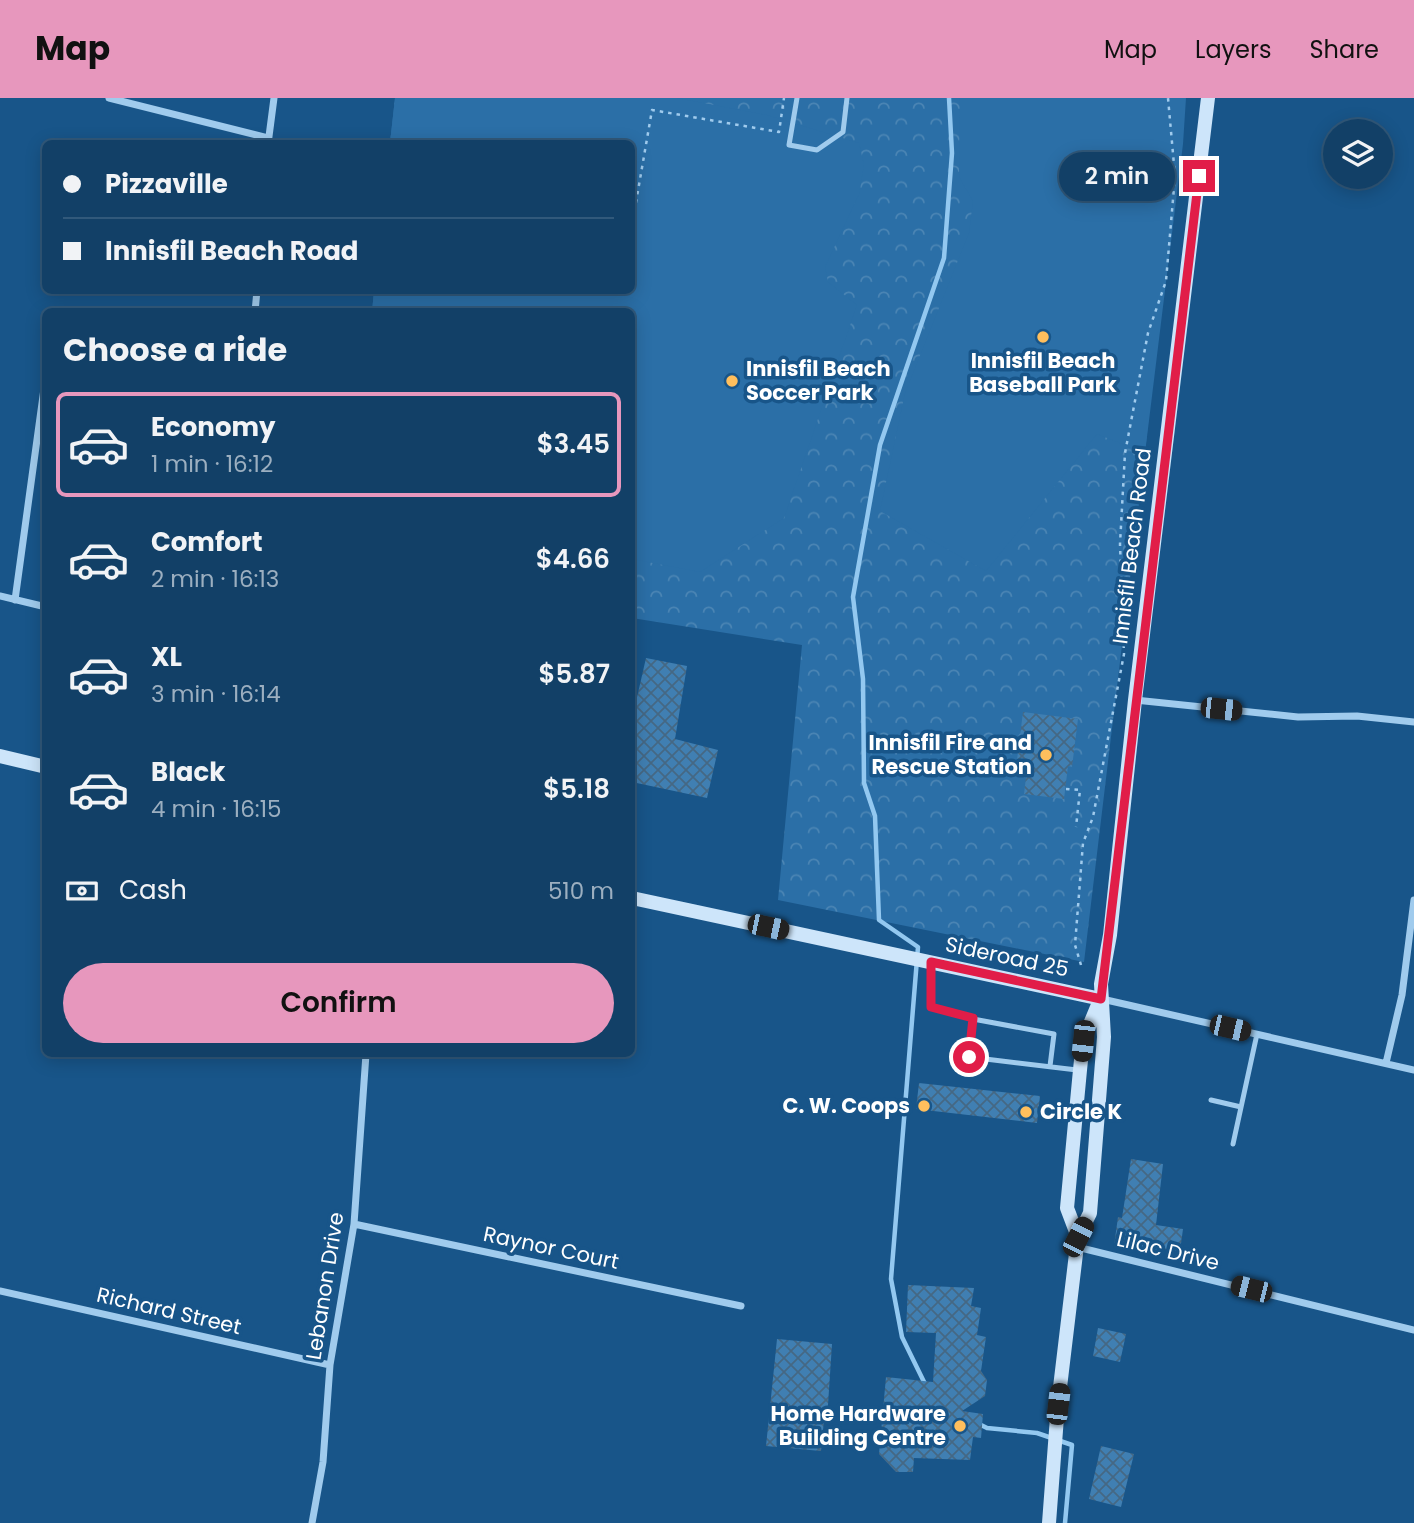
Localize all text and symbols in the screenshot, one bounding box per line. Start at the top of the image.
text: Map [35,25,110,72]
text: Map [1104,33,1157,66]
text: Layers [1195,33,1271,66]
text: Share [1309,33,1379,66]
map controls [1323,119,1393,189]
button: layers [1323,119,1393,189]
callout: 2 min [1059,152,1174,200]
text: 2 min [1085,160,1149,192]
route end [1183,160,1215,192]
text: Pizzaville [105,166,228,202]
text: Innisfil Beach Road [105,233,359,269]
text: Choose a ride [63,327,287,372]
marker: Innisfil Beach Baseball Park [1035,329,1051,345]
place label: Innisfil Beach Baseball Park [969,346,1117,399]
place label: Innisfil Beach Soccer Park [746,354,891,407]
marker: Innisfil Beach Soccer Park [724,373,740,389]
text: Economy [151,409,275,445]
icon: car [67,413,130,476]
text: $3.45 [537,426,610,462]
street label: Innisfil Beach Road [1105,446,1158,646]
text: 1 min · 16:12 [151,448,273,480]
text: Comfort [151,524,263,560]
icon: car [67,528,130,591]
text: $4.66 [536,541,610,577]
text: 2 min · 16:13 [151,563,279,595]
text: XL [151,639,182,675]
icon: car [67,643,130,706]
text: $5.87 [539,656,610,692]
text: 3 min · 16:14 [151,678,281,710]
car [1200,696,1243,722]
place label: Innisfil Fire and Rescue Station [868,728,1032,781]
marker: Innisfil Fire and Rescue Station [1038,747,1054,763]
text: Black [151,754,225,790]
icon: car [67,758,130,821]
text: $5.18 [543,771,610,807]
text: 4 min · 16:15 [151,793,282,825]
icon: cash [63,872,101,910]
text: Cash [119,872,187,908]
text: 510 m [548,875,614,907]
car [746,912,791,942]
street label: Sideroad 25 [943,929,1071,984]
button: Confirm [63,963,614,1043]
car [1208,1013,1253,1043]
car [1071,1019,1096,1063]
route start [953,1041,985,1073]
place label: C. W. Coops [782,1091,910,1120]
place label: Circle K [1040,1097,1122,1126]
marker: C. W. Coops [916,1098,932,1114]
marker: Circle K [1018,1104,1034,1120]
street label: Lebanon Drive [299,1210,350,1362]
car [1060,1214,1097,1260]
street label: Raynor Court [481,1219,621,1276]
street label: Lilac Drive [1114,1224,1222,1277]
car [1229,1274,1274,1304]
street label: Richard Street [94,1280,244,1341]
car [1046,1382,1071,1426]
place label: Home Hardware Building Centre [770,1399,946,1452]
marker: Home Hardware Building Centre [952,1418,968,1434]

